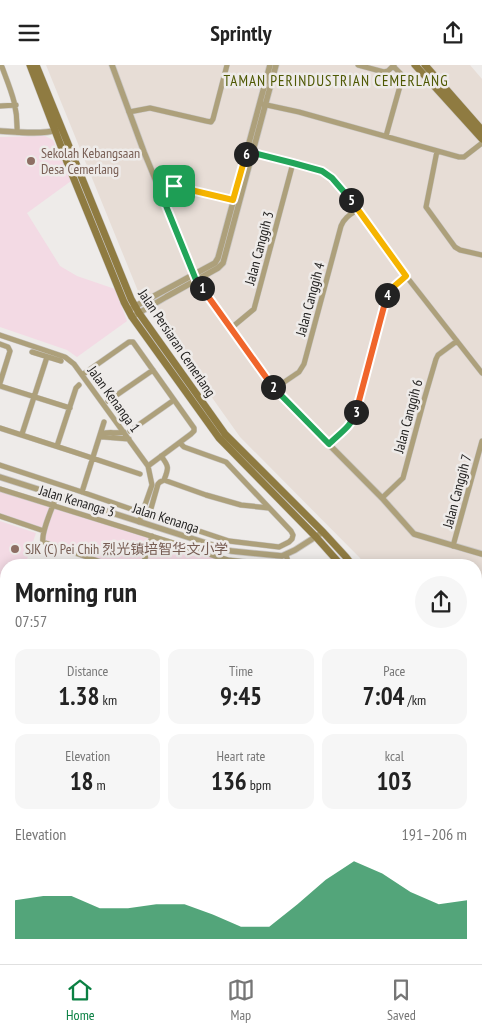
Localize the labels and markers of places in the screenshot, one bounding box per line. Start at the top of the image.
pin: 6 [234,141,258,167]
place label: Sekolah Kebangsaan Desa Cemerlang [41,144,140,178]
marker: Sekolah Kebangsaan Desa Cemerlang [25,155,37,167]
pin [153,165,195,207]
pin: 5 [338,187,364,213]
pin: 1 [190,275,214,301]
pin: 4 [374,283,400,307]
pin: 2 [260,375,286,399]
pin: 3 [344,399,368,425]
place label: SJK (C) Pei Chih 烈光镇培智华文小学 [25,540,228,558]
marker: SJK (C) Pei Chih 烈光镇培智华文小学 [9,543,21,555]

